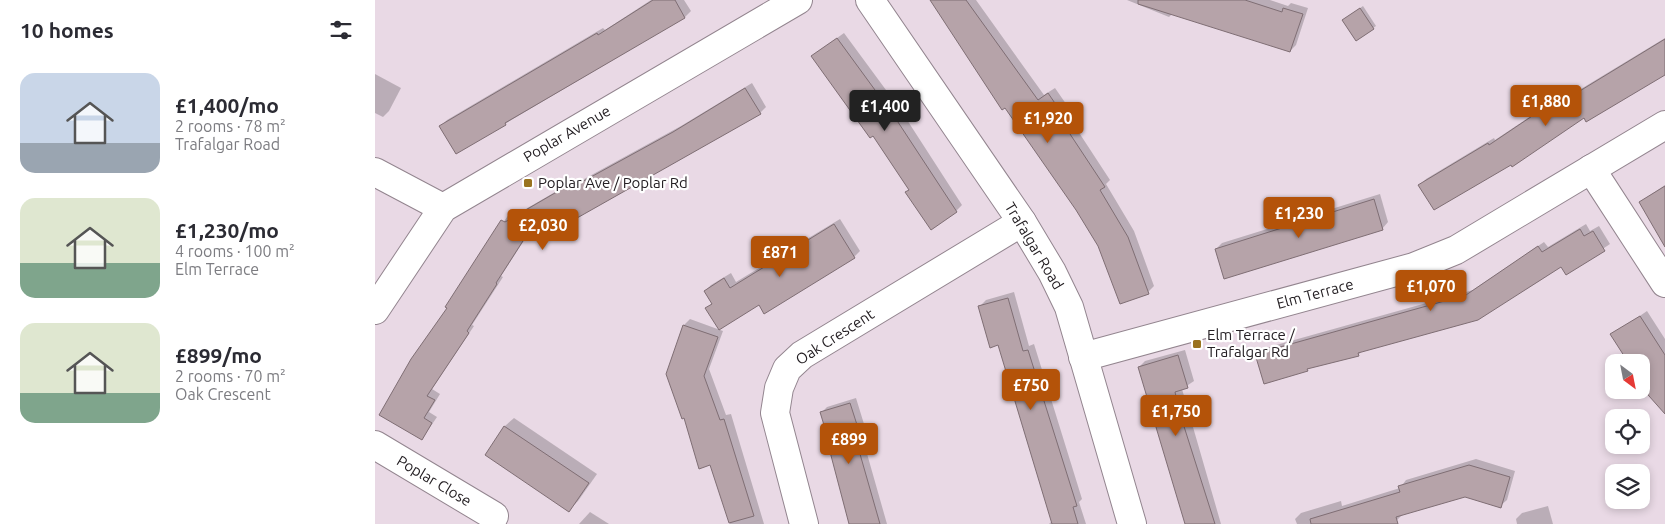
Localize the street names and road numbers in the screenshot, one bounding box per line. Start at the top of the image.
street label: Poplar Avenue [520,102,613,165]
street label: Trafalgar Road [1002,199,1067,292]
street label: Elm Terrace [1275,275,1355,312]
street label: Oak Crescent [792,305,877,368]
street label: Poplar Close [394,452,475,509]

